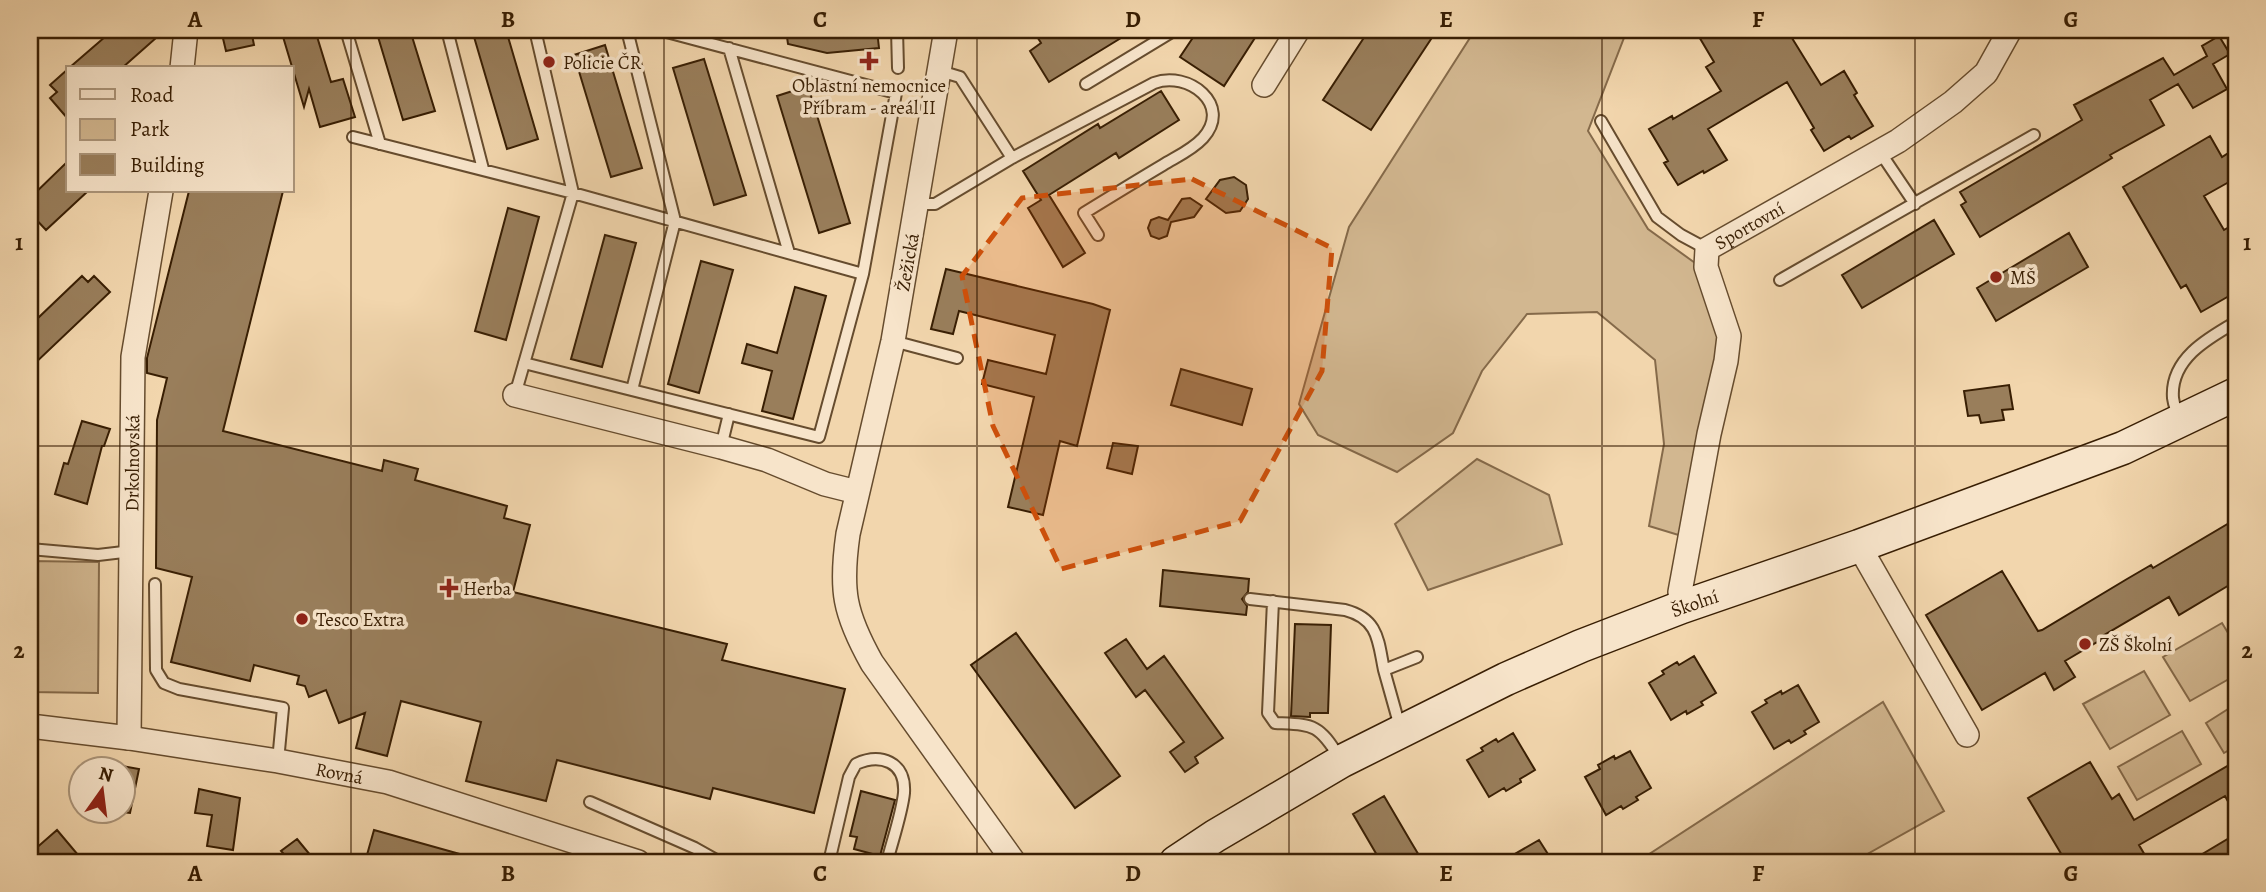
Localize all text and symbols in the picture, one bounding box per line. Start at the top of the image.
text: A [187,4,203,35]
text: B [501,4,515,35]
text: C [813,4,827,35]
text: D [1125,4,1141,35]
text: E [1439,4,1453,35]
text: F [1752,4,1765,35]
text: G [2063,4,2079,35]
place label: Policie ČR [563,50,642,76]
marker: Oblastní nemocnice Příbram - areál II [859,51,879,71]
marker: Policie ČR [541,54,557,70]
legend [66,66,294,192]
place label: Oblastní nemocnice Příbram - areál II [792,73,946,121]
text: Road [130,81,174,109]
text: Park [130,115,170,143]
text: Building [130,151,205,179]
street label: Sportovní [1710,196,1789,256]
text: 1 [15,227,23,258]
text: 1 [2243,227,2251,258]
street label: Žežická [890,231,926,293]
place label: MŠ [2010,265,2036,291]
marker: MŠ [1988,269,2004,285]
street label: Drkolnovská [119,414,146,512]
place label: Herba [463,576,511,602]
marker: Herba [441,580,457,596]
street label: Školní [1667,583,1722,624]
place label: Tesco Extra [316,607,405,633]
marker: Tesco Extra [294,611,310,627]
place label: ZŠ Školní [2099,632,2172,658]
text: 2 [13,635,25,666]
text: 2 [2241,635,2253,666]
marker: ZŠ Školní [2077,636,2093,652]
north arrow [66,756,136,826]
street label: Rovná [313,756,365,791]
text: N [96,760,116,789]
text: A [187,858,203,889]
text: B [501,858,515,889]
text: C [813,858,827,889]
text: D [1125,858,1141,889]
text: E [1439,858,1453,889]
text: F [1752,858,1765,889]
text: G [2063,858,2079,889]

